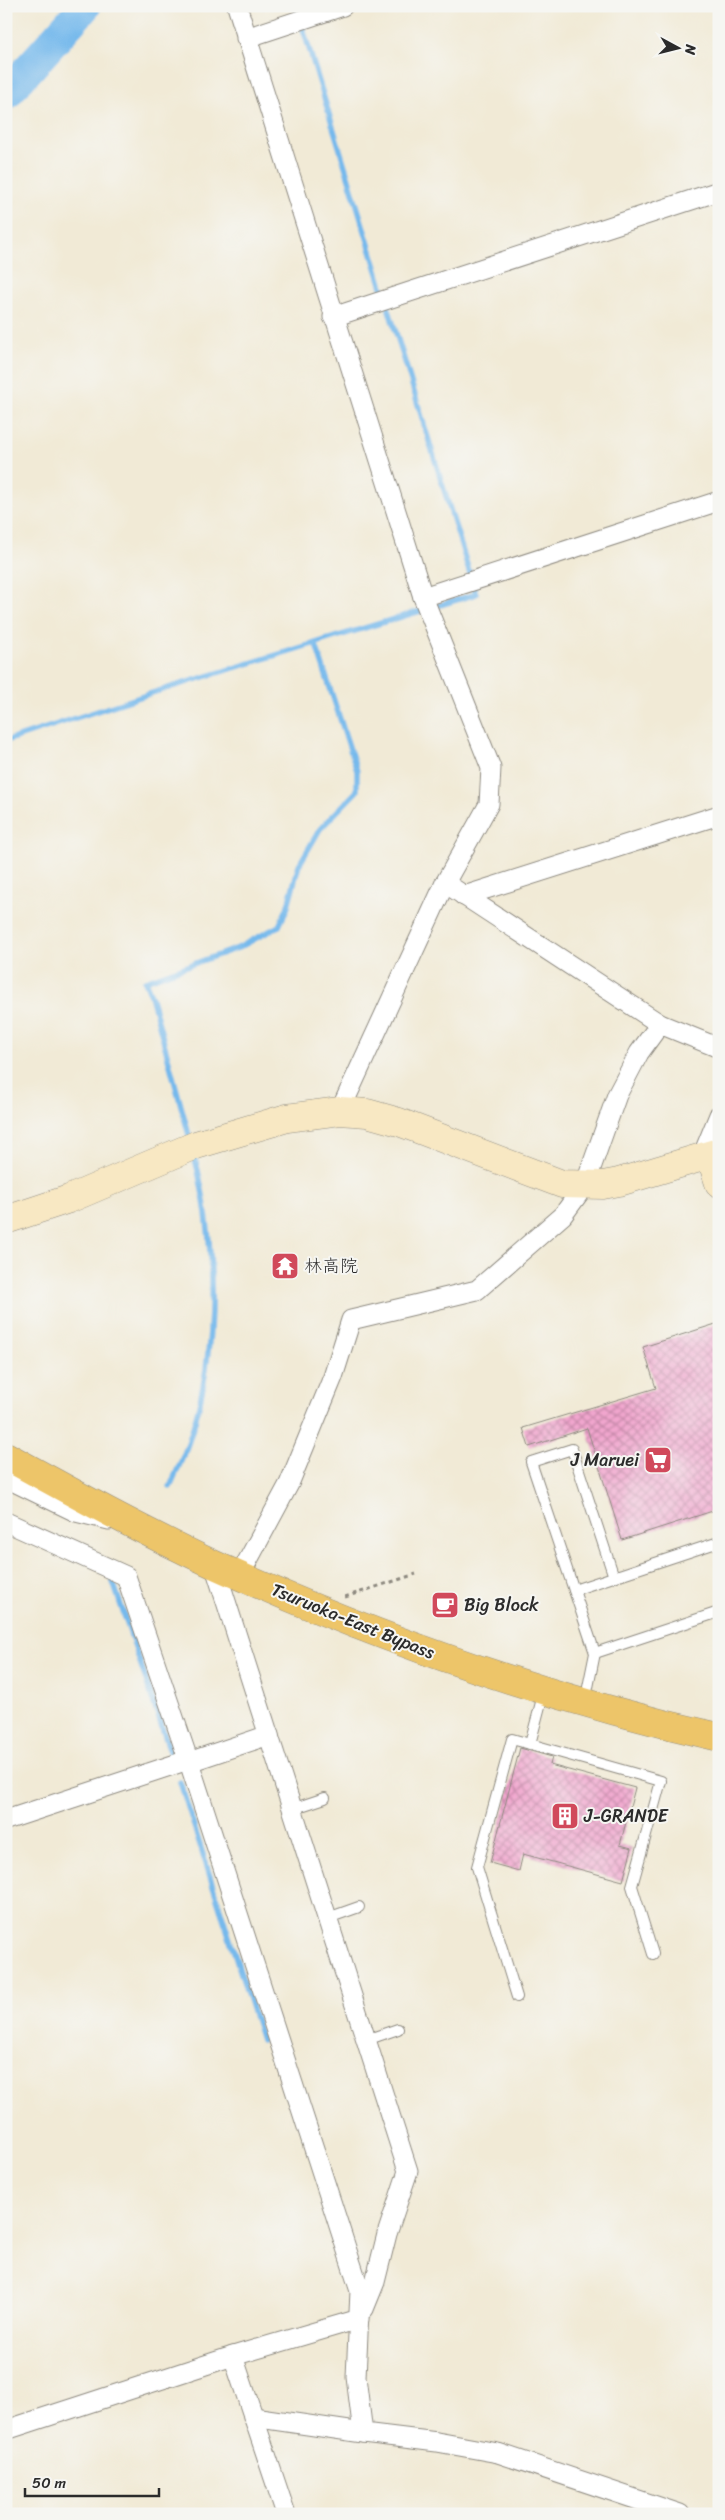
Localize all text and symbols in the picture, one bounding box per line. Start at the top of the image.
north arrow [652,22,702,72]
text: N [677,42,704,56]
place label: 林高院 [304,1250,358,1282]
temple icon: 林高院 [270,1251,300,1281]
place label: J Maruei [570,1444,640,1476]
supermarket icon: J Maruei [643,1445,673,1475]
street label: Tsuruoka-East Bypass [266,1574,440,1669]
place label: Big Block [464,1589,539,1621]
cafe icon: Big Block [430,1590,460,1620]
place label: J-GRANDE [583,1800,669,1832]
building icon: J-GRANDE [550,1801,580,1831]
scale bar [25,2465,159,2497]
text: 50 m [32,2470,67,2496]

